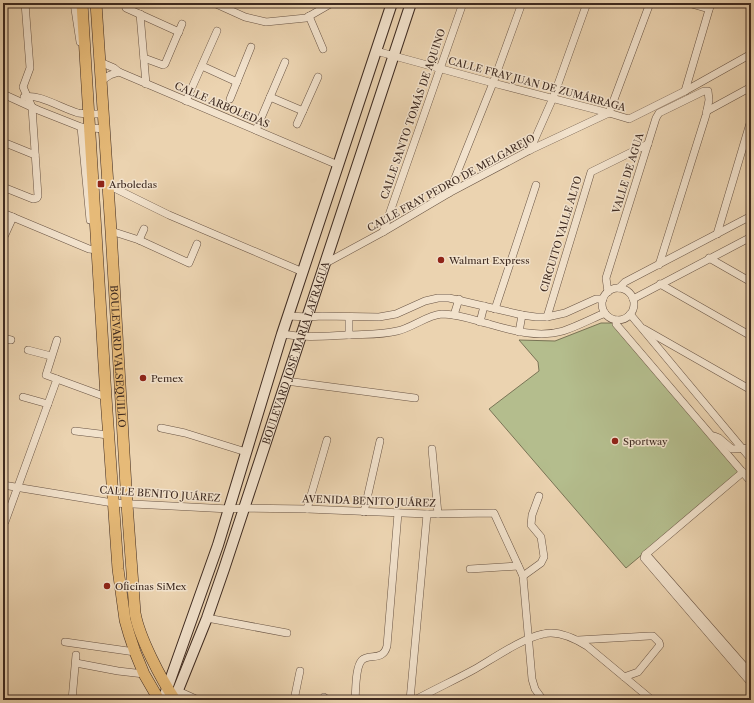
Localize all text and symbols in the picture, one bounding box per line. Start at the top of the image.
street label: CALLE SANTO TOMÁS DE AQUINO [378,27,448,201]
street label: CALLE FRAY JUAN DE ZUMÁRRAGA [447,54,628,114]
street label: CALLE ARBOLEDAS [173,79,271,131]
street label: CALLE FRAY PEDRO DE MELGAREJO [365,131,537,235]
street label: VALLE DE AGUA [609,131,647,216]
street label: CIRCUITO VALLE ALTO [537,174,585,294]
place label: Arboledas [108,178,157,191]
marker: Arboledas [96,179,106,189]
place label: Walmart Express [448,254,530,267]
marker: Walmart Express [436,255,446,265]
street label: BOULEVARD JOSÉ MARÍA LAFRAGUA [259,259,332,446]
street label: BOULEVARD VALSEQUILLO [108,285,129,428]
place label: Pemex [151,372,183,385]
marker: Pemex [138,373,148,383]
place label: Sportway [623,435,668,448]
marker: Sportway [610,436,620,446]
street label: CALLE BENITO JUÁREZ [99,483,221,505]
street label: AVENIDA BENITO JUÁREZ [301,492,436,510]
place label: Oficinas SiMex [115,580,187,593]
marker: Oficinas SiMex [102,581,112,591]

